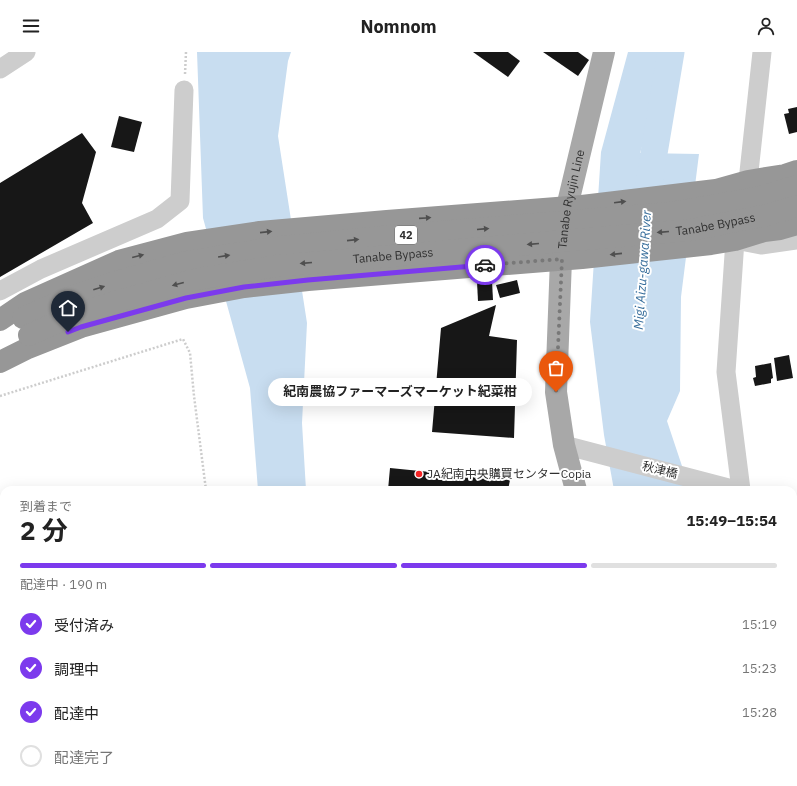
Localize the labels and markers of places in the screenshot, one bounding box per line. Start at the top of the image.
pin [51,291,85,332]
pin [539,351,573,392]
callout: 紀南農協ファーマーズマーケット紀菜柑 [268,378,532,406]
place label: JA紀南中央購買センターCopia [427,466,592,481]
marker: JA紀南中央購買センターCopia [414,469,424,479]

